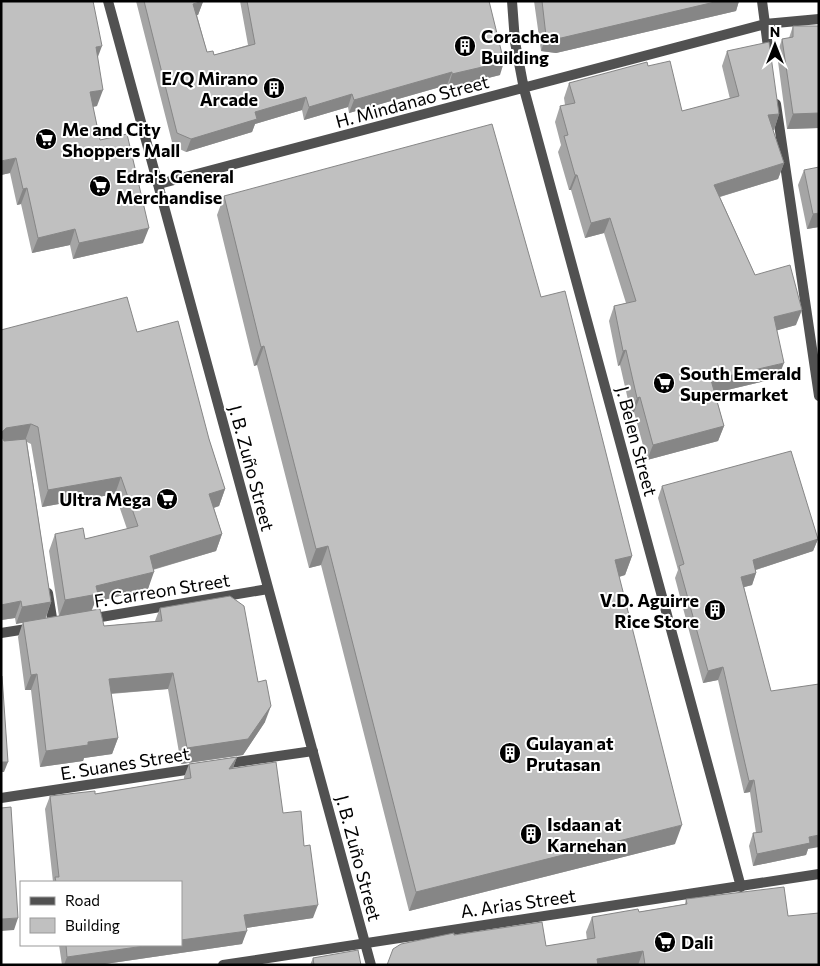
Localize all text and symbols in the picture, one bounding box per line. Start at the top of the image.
north arrow [750,20,800,70]
text: N [770,23,780,40]
place label: Corachea Building [481,25,559,68]
building icon: Corachea Building [453,34,477,58]
place label: E/Q Mirano Arcade [161,67,258,110]
street label: H. Mindanao Street [333,70,491,132]
building icon: E/Q Mirano Arcade [262,76,286,100]
place label: Me and City Shoppers Mall [62,118,180,161]
supermarket icon: Me and City Shoppers Mall [34,127,58,151]
place label: Edra's General Merchandise [116,165,234,208]
supermarket icon: Edra's General Merchandise [88,174,112,198]
place label: South Emerald Supermarket [680,362,801,405]
supermarket icon: South Emerald Supermarket [652,371,676,395]
street label: J. Belen Street [612,384,662,498]
street label: J. B. Zuño Street [225,402,279,534]
supermarket icon: Ultra Mega [155,487,179,511]
place label: Ultra Mega [59,488,151,510]
street label: F. Carreon Street [93,568,231,612]
place label: V.D. Aguirre Rice Store [600,589,699,632]
building icon: V.D. Aguirre Rice Store [703,598,727,622]
place label: Gulayan at Prutasan [526,732,614,775]
building icon: Gulayan at Prutasan [498,741,522,765]
street label: E. Suanes Street [59,742,191,784]
street label: J. B. Zuño Street [332,792,386,924]
place label: Isdaan at Karnehan [547,813,627,856]
building icon: Isdaan at Karnehan [519,822,543,846]
legend [20,881,182,946]
street label: A. Arias Street [459,884,577,922]
text: Road [65,891,100,909]
text: Building [65,916,120,934]
supermarket icon: Dali [653,930,677,954]
place label: Dali [681,931,714,953]

